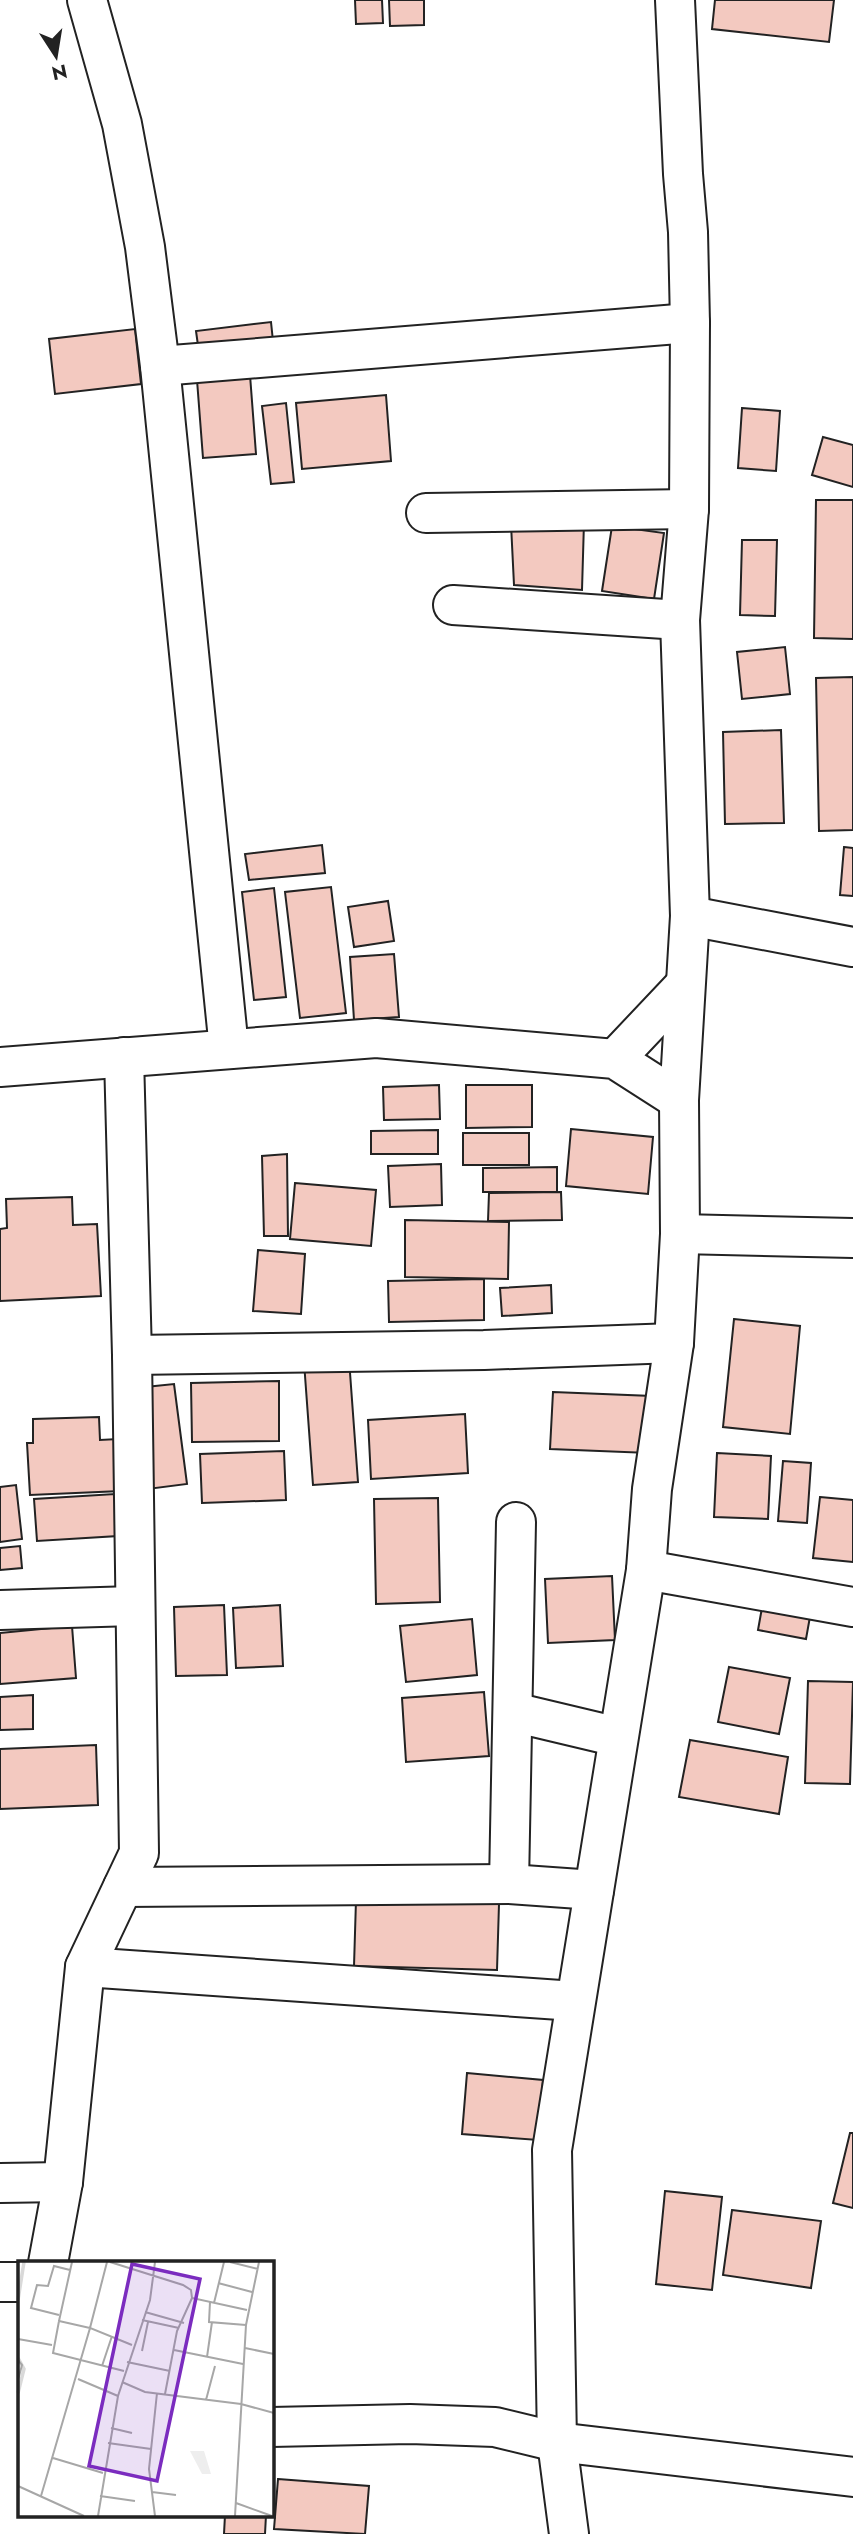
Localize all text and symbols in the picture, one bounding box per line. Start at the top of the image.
north arrow [21,21,91,91]
text: N [49,57,70,87]
inset map [18,2261,273,2516]

